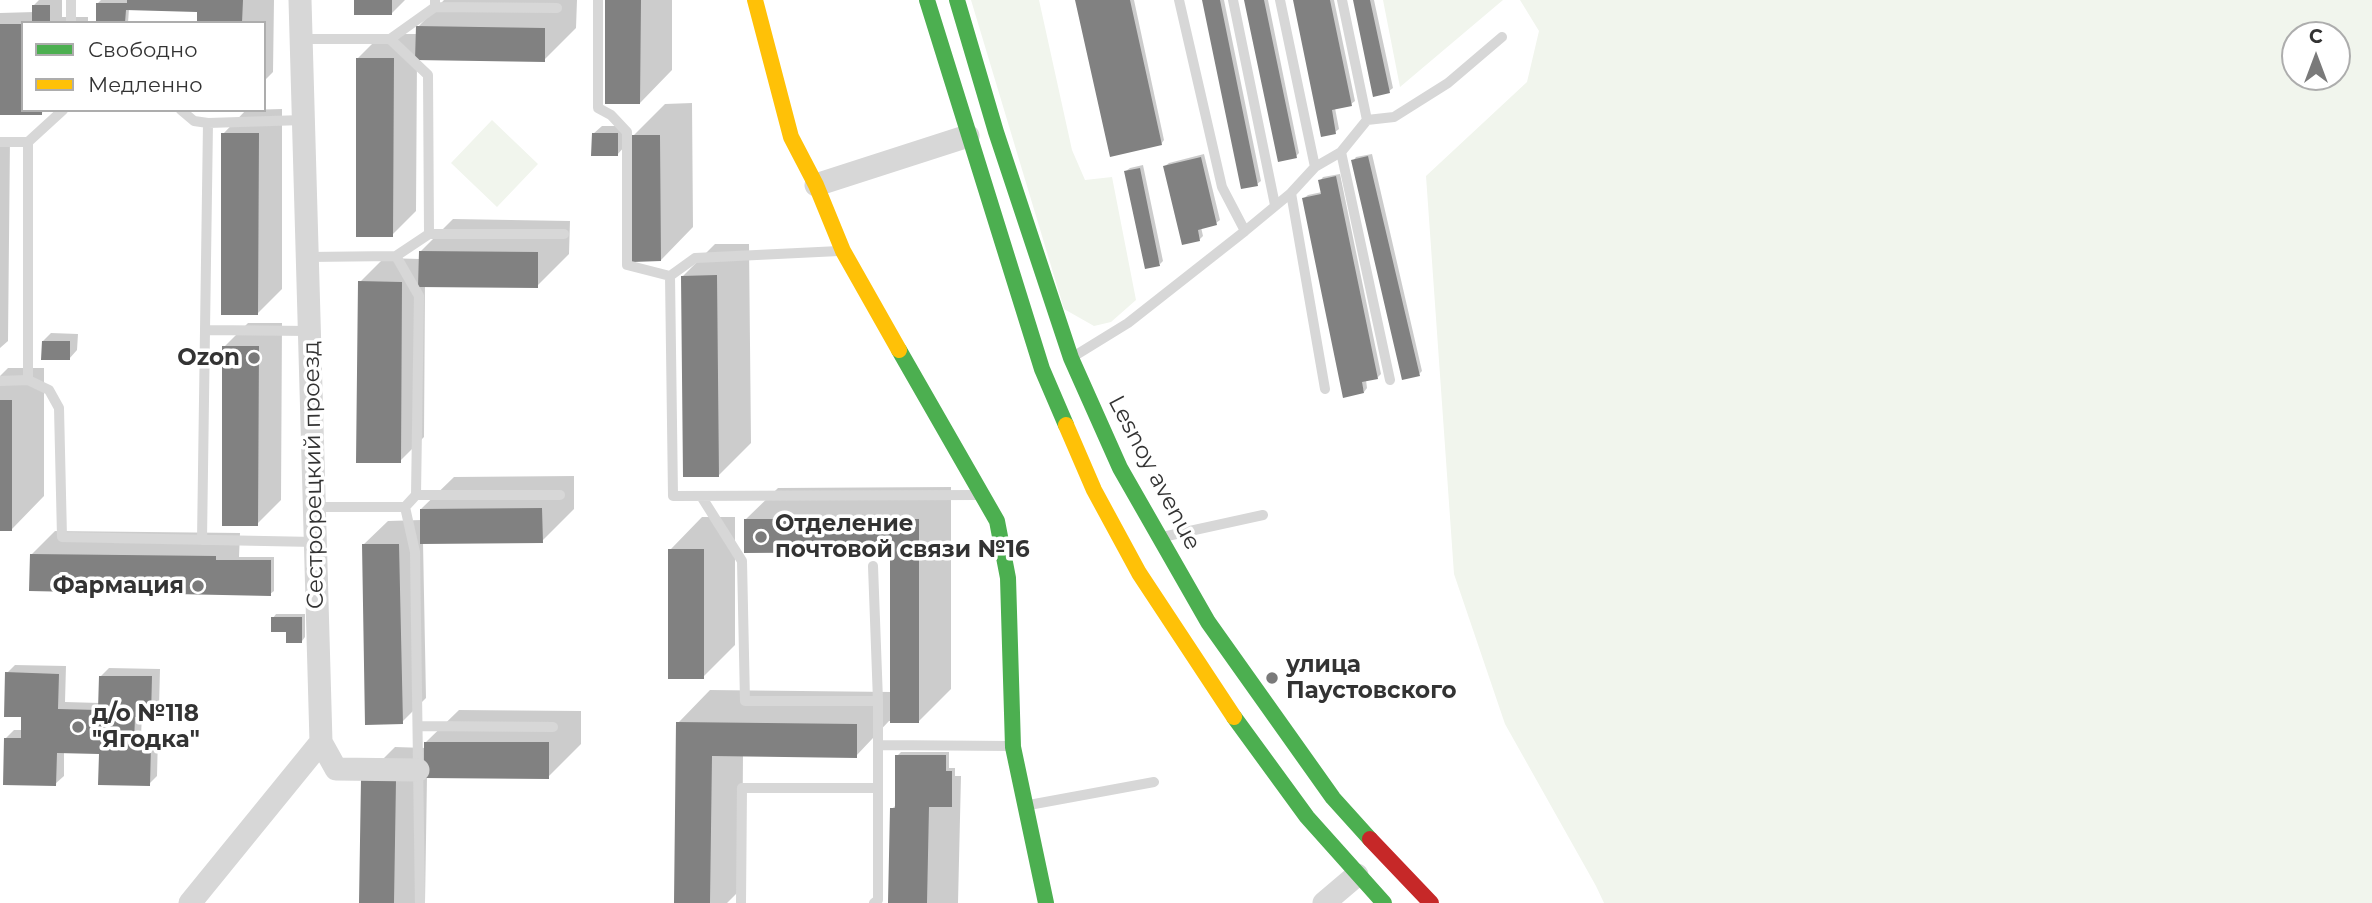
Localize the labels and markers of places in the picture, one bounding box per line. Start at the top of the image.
place label: Ozon [177,344,240,372]
marker: Ozon [246,350,262,366]
place label: Отделение почтовой связи №16 [775,510,1030,564]
marker: Отделение почтовой связи №16 [753,529,769,545]
place label: Фармация [53,572,184,600]
marker: Фармация [190,578,206,594]
place label: улица Паустовского [1286,651,1457,705]
marker: улица Паустовского [1264,670,1280,686]
place label: д/о №118 "Ягодка" [92,700,200,754]
marker: д/о №118 "Ягодка" [70,719,86,735]

